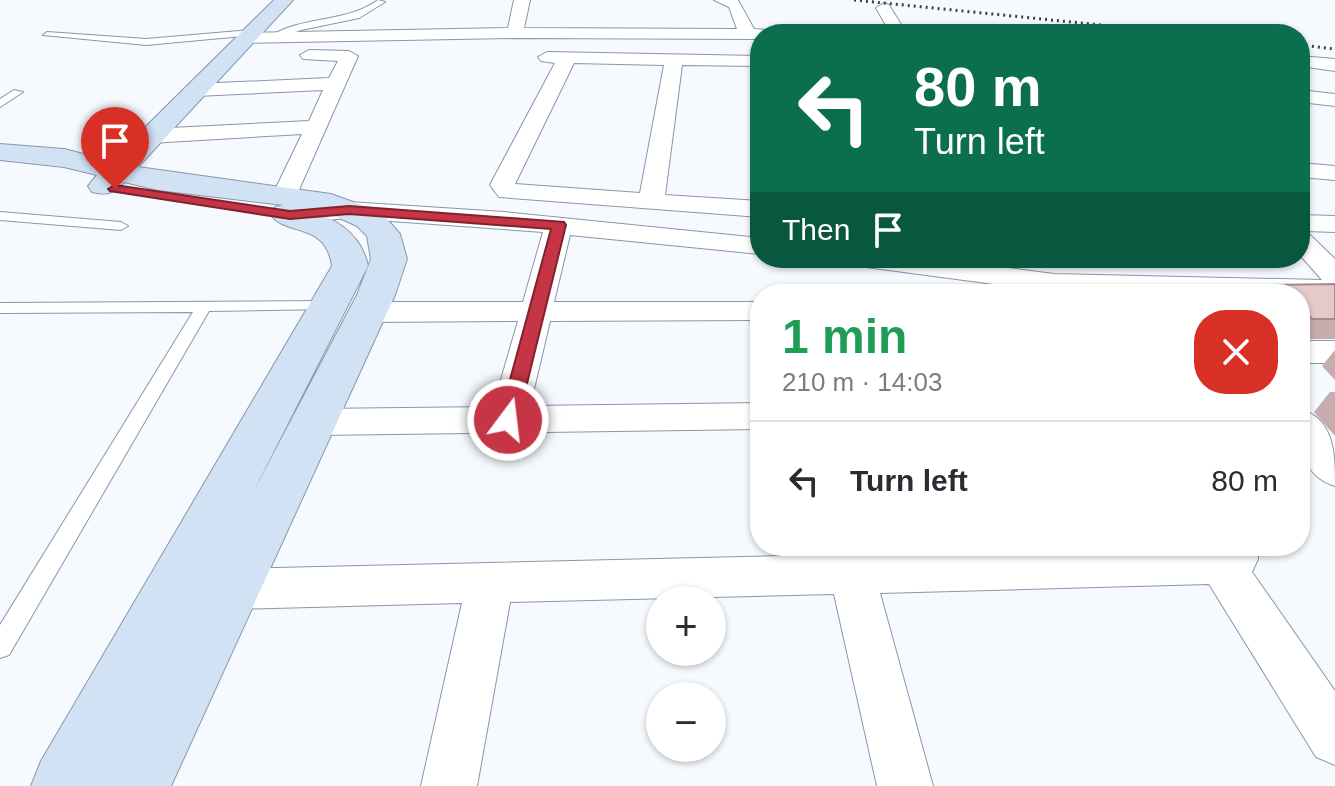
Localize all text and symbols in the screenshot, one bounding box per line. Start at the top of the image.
text: 80 m [914,55,1042,118]
icon: left [782,56,886,160]
pin [81,107,149,189]
icon: arrive [93,119,137,163]
text: Turn left [914,121,1045,162]
icon: arrive [866,208,910,252]
text: Then [782,213,850,246]
text: 1 min [782,310,907,363]
button: close [1194,310,1278,394]
text: 210 m · 14:03 [782,367,942,397]
position arrow [466,378,550,462]
icon: left [782,459,826,503]
text: Turn left [850,464,968,497]
text: 80 m [1211,464,1278,497]
map controls [646,586,726,762]
button: + [646,586,726,666]
button: − [646,682,726,762]

